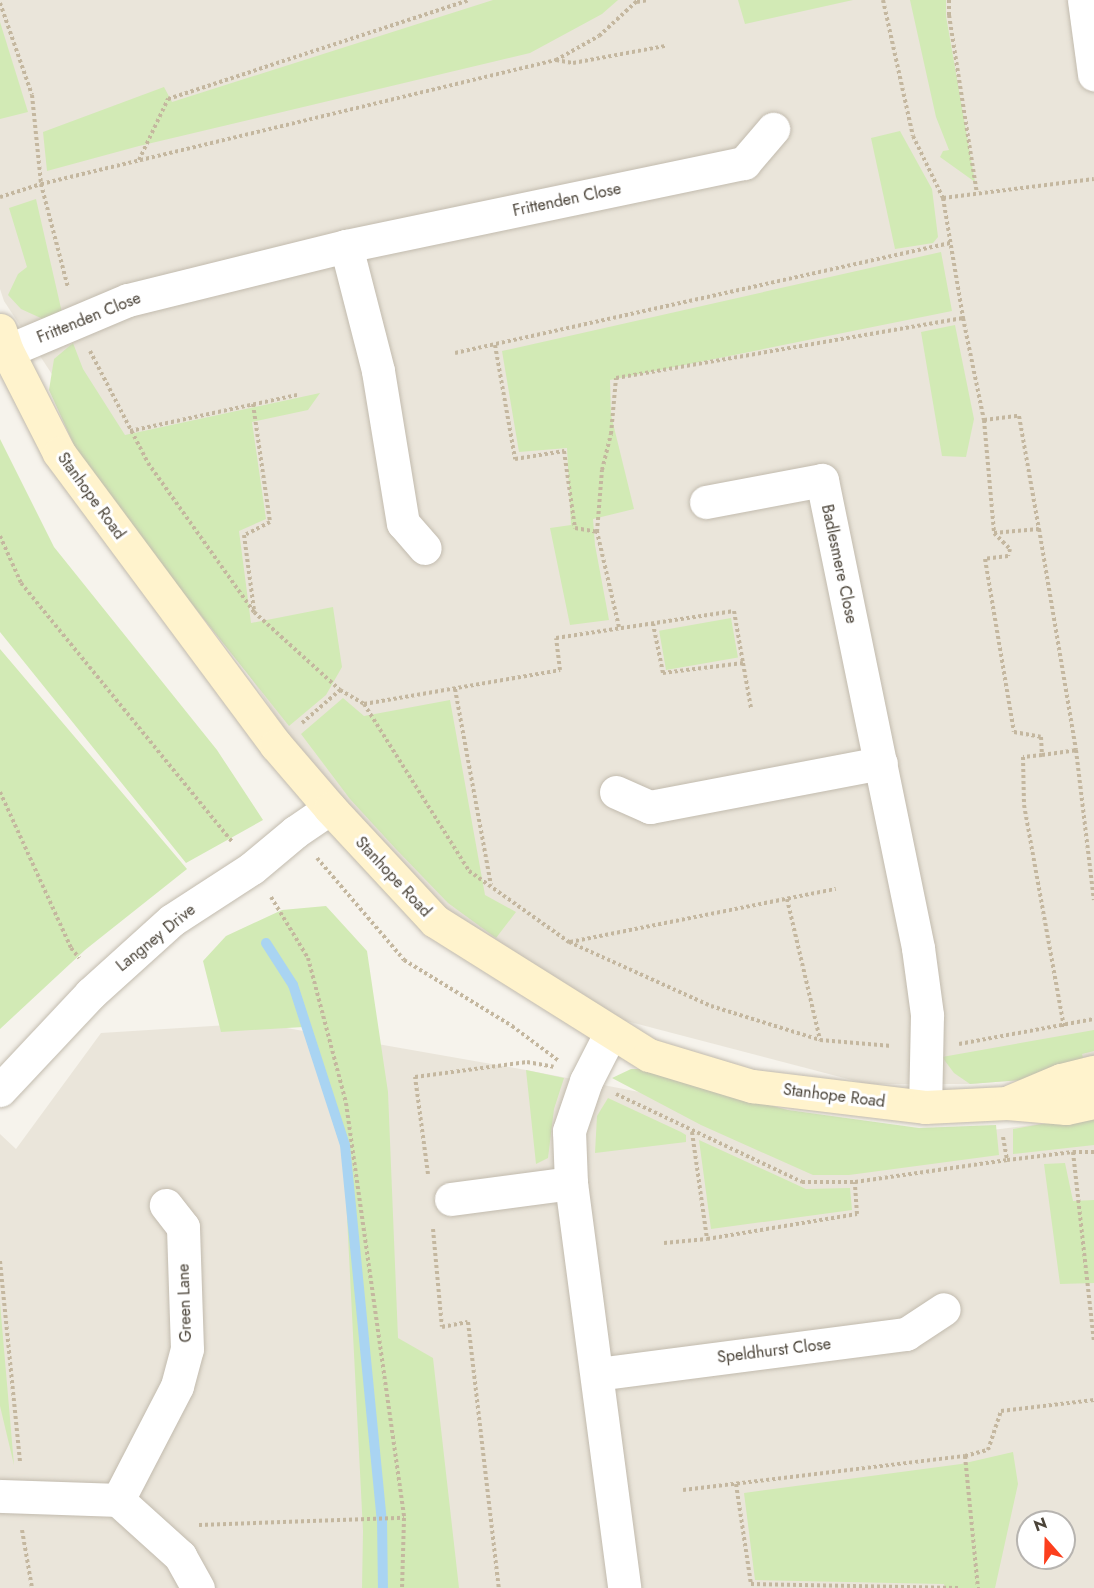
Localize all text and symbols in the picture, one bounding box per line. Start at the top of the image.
street label: Frittenden Close [511,179,623,221]
street label: Frittenden Close [34,288,144,348]
street label: Stanhope Road [53,449,129,543]
street label: Badlesmere Close [817,503,861,625]
street label: Stanhope Road [351,833,435,921]
street label: Langney Drive [113,900,199,976]
street label: Stanhope Road [782,1080,886,1112]
street label: Green Lane [174,1263,196,1343]
street label: Speldhurst Close [716,1335,832,1367]
north arrow [1016,1510,1076,1570]
text: N [1030,1512,1050,1537]

